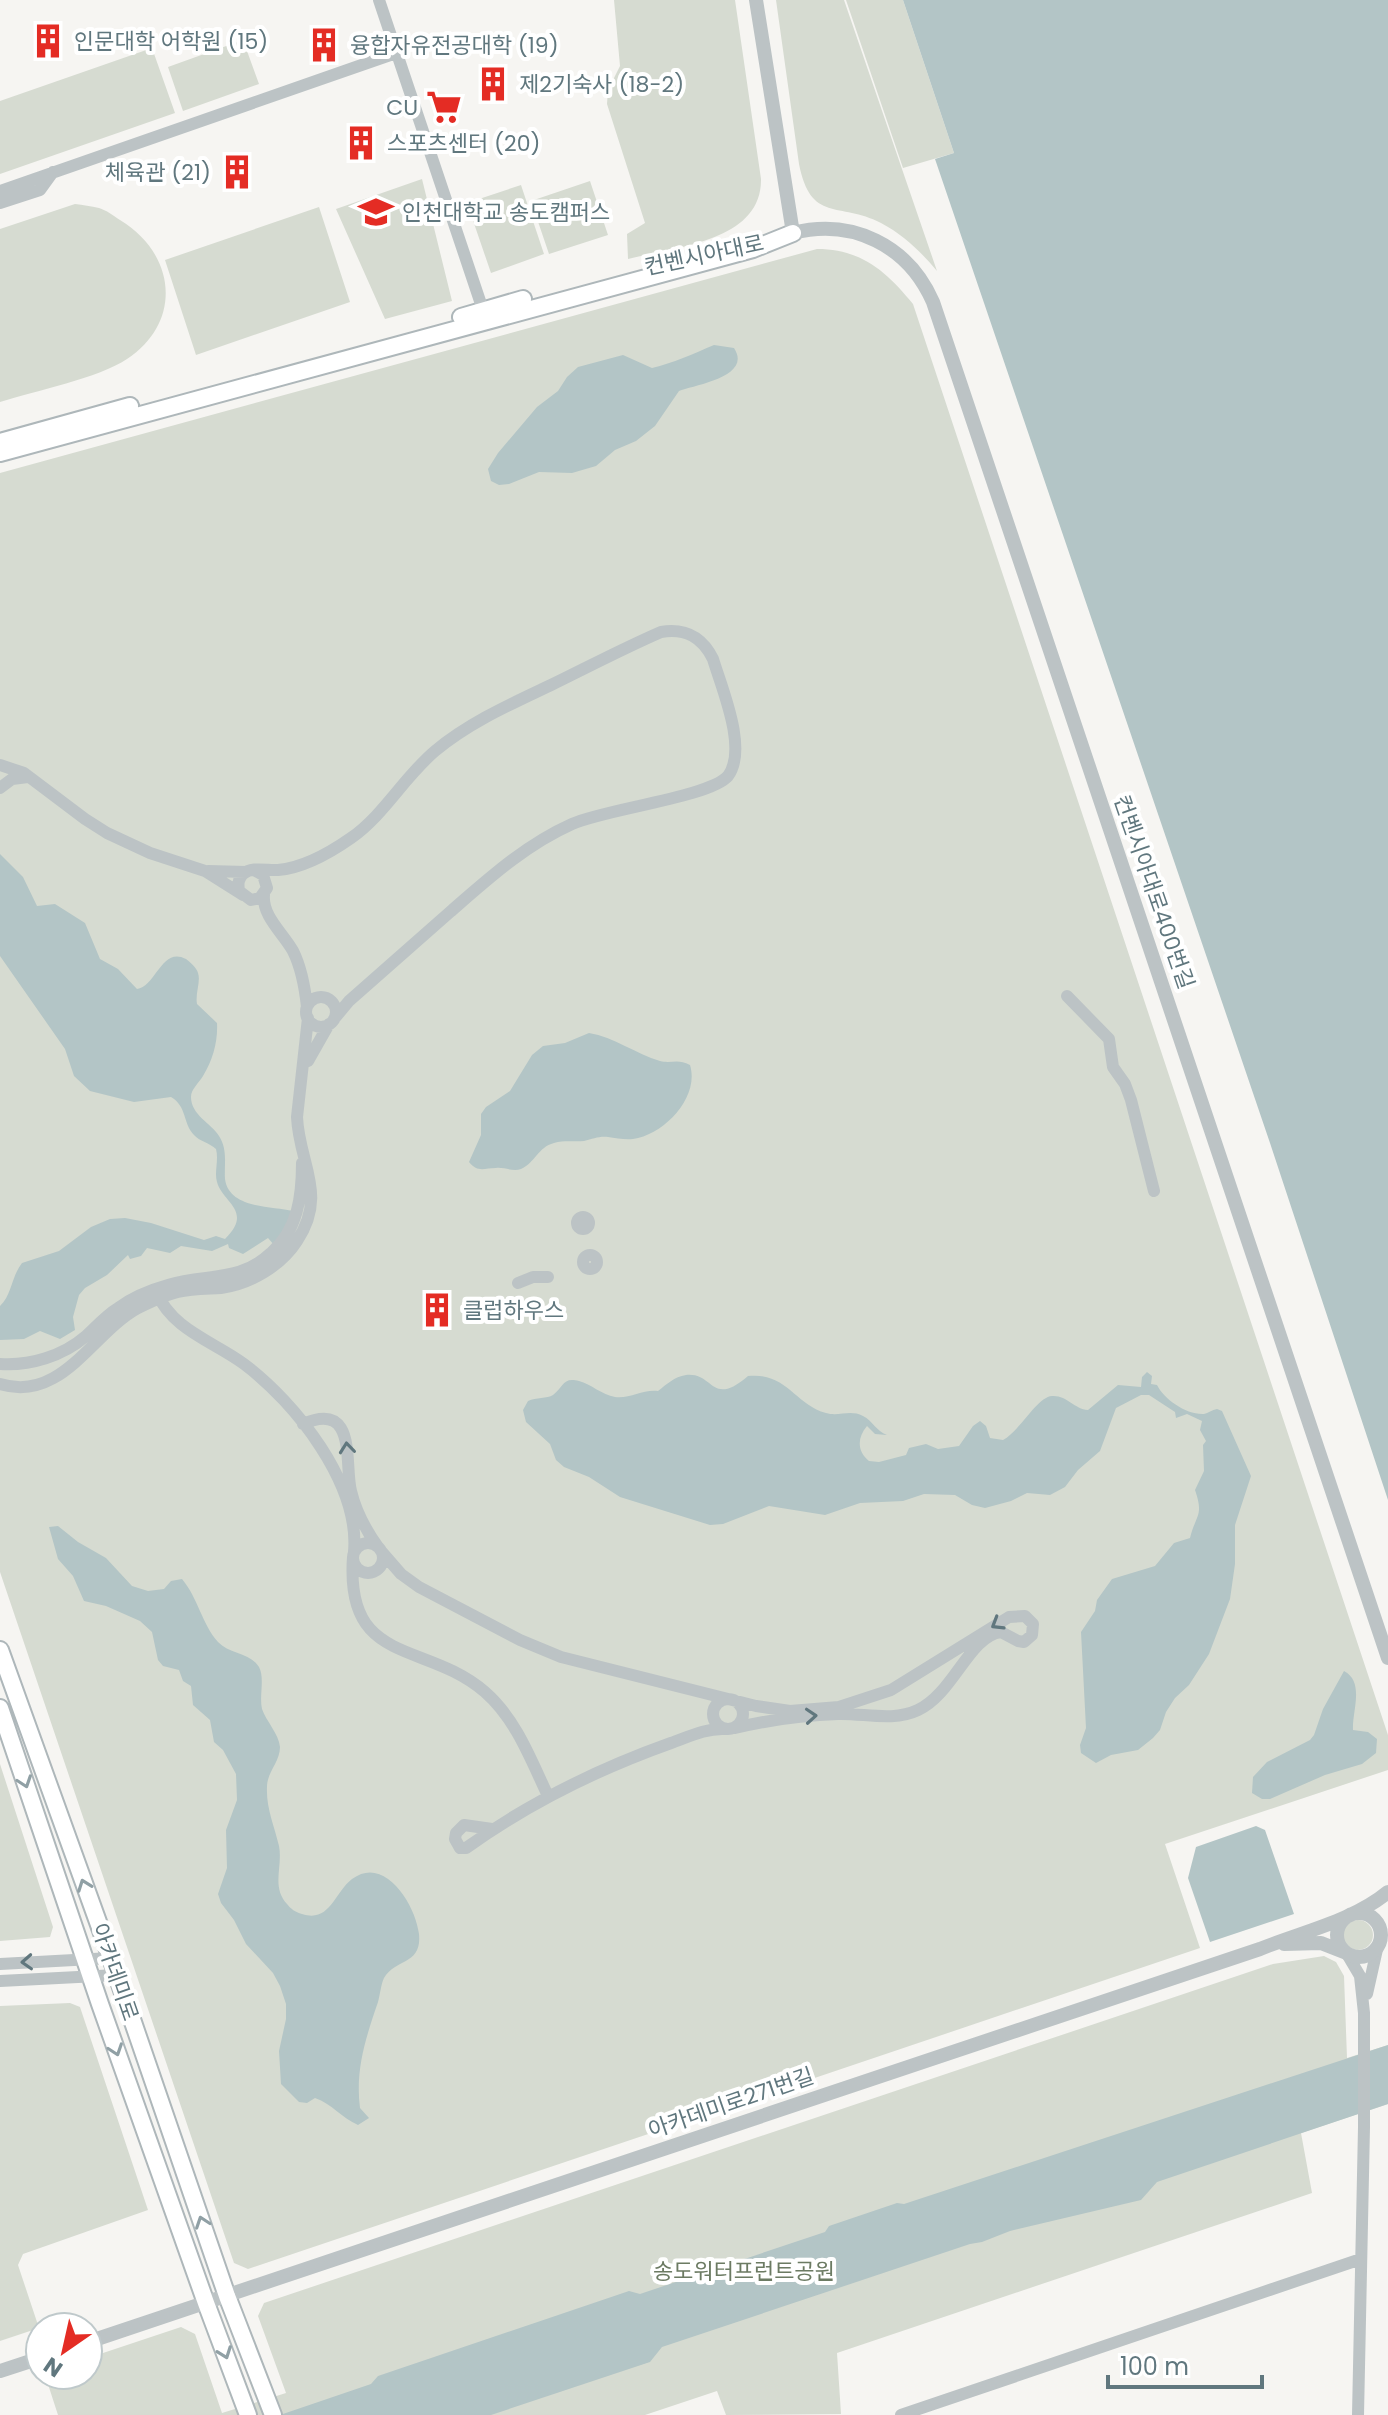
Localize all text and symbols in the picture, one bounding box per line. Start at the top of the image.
building icon: 인문대학 어학원 (15) [29,22,67,60]
place label: 인문대학 어학원 (15) [74,26,268,57]
building icon: 융합자유전공대학 (19) [305,26,343,64]
place label: 융합자유전공대학 (19) [350,30,559,61]
building icon: 제2기숙사 (18-2) [474,65,512,103]
place label: 제2기숙사 (18-2) [519,69,684,100]
supermarket icon: CU [425,88,463,126]
place label: CU [386,92,418,123]
building icon: 스포츠센터 (20) [342,124,380,162]
place label: 스포츠센터 (20) [387,128,541,159]
building icon: 체육관 (21) [218,153,256,191]
place label: 체육관 (21) [105,157,211,188]
school or university icon: 인천대학교 송도캠퍼스 [357,193,395,231]
place label: 인천대학교 송도캠퍼스 [402,197,610,228]
street label: 컨벤시아대로 [641,227,767,283]
street label: 컨벤시아대로400번길 [1106,791,1202,993]
building icon: 클럽하우스 [418,1291,456,1329]
place label: 클럽하우스 [463,1295,564,1326]
one-way arrow [338,1441,355,1454]
one-way arrow [991,1614,1006,1630]
one-way arrow [805,1708,818,1725]
one-way arrow [15,1775,31,1789]
one-way arrow [77,1879,94,1893]
street label: 아카데미로 [84,1919,146,2025]
one-way arrow [21,1954,33,1971]
one-way arrow [107,2042,123,2056]
street label: 아카데미로271번길 [644,2060,818,2146]
one-way arrow [195,2216,211,2230]
park label: 송도워터프런트공원 [653,2256,835,2287]
north arrow [24,2311,104,2391]
scale bar [1108,2339,1262,2389]
one-way arrow [215,2346,232,2360]
text: N [38,2350,69,2385]
text: 100 m [1120,2350,1189,2383]

